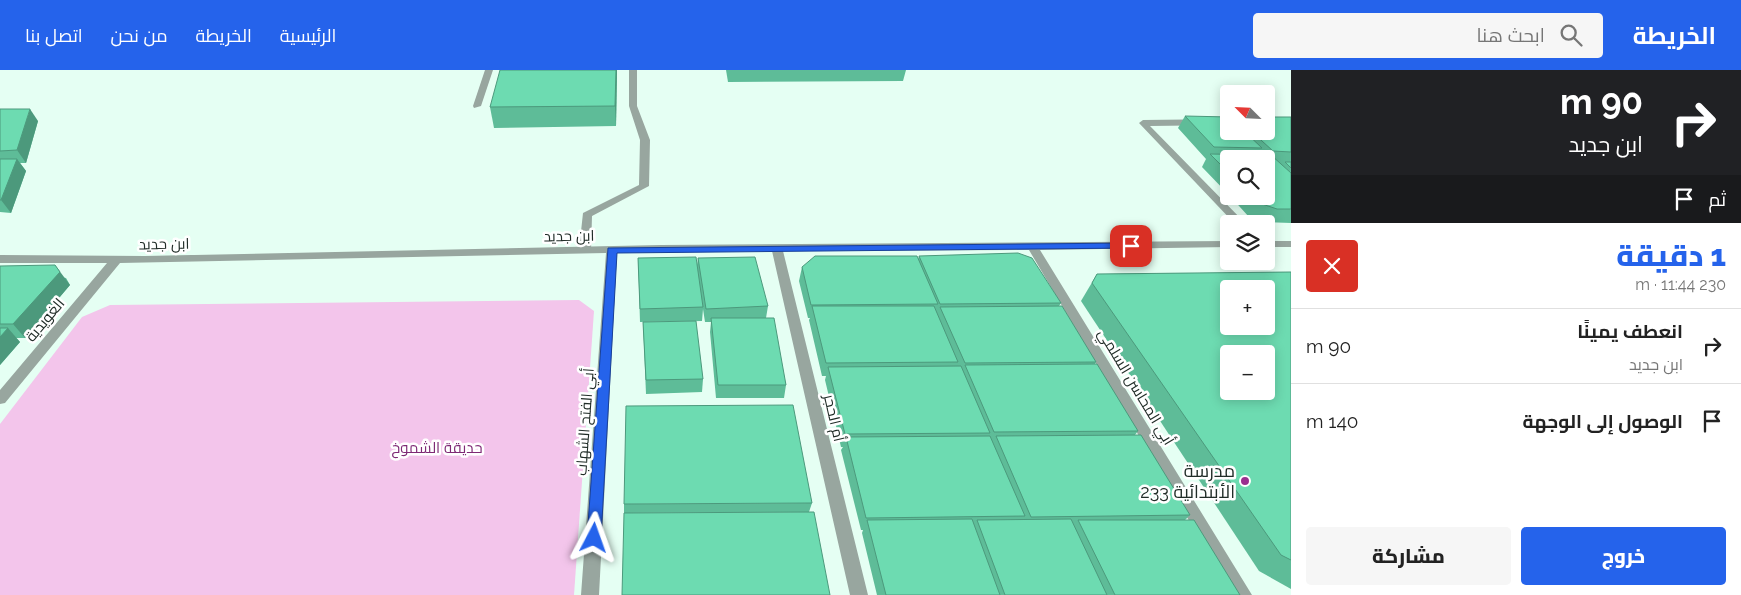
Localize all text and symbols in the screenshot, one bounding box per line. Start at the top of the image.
search box [1253,13,1603,58]
icon: search [1557,21,1585,49]
text: الخريطة [1633,21,1716,50]
text: ابحث هنا [1476,24,1545,46]
text: اتصل بنا [25,25,83,46]
text: من نحن [111,25,168,46]
text: الخريطة [196,25,252,46]
text: الرئيسية [280,25,336,46]
text: 90 m [1560,81,1643,122]
north arrow [1220,85,1275,140]
map controls [1220,85,1275,400]
icon: right [1661,90,1726,155]
text: ابن جديد [1569,131,1643,157]
button: search [1220,150,1275,205]
icon: arrive [1670,185,1698,213]
text: ثم [1708,188,1726,210]
button: layers [1220,215,1275,270]
pin [1110,225,1152,267]
street label: ابن جديد [543,227,595,246]
icon: arrive [1117,232,1145,260]
street label: ابن جديد [138,235,190,254]
text: 1 دقيقة [1616,238,1726,273]
button: close [1306,240,1358,292]
text: 230 m · 11:44 [1635,275,1726,294]
button: + [1220,280,1275,335]
street label: الغويدية [22,295,68,345]
text: انعطف يمينًا [1577,320,1683,342]
street label: أبي المحاسن السلمي [1092,325,1179,450]
icon: right [1698,332,1726,360]
text: 90 m [1306,335,1351,357]
button: − [1220,345,1275,400]
text: ابن جديد [1629,355,1683,374]
street label: أبي الفتح الشهاب [571,368,601,477]
street label: أم الحجر [819,391,849,444]
icon: arrive [1698,407,1726,435]
text: 140 m [1306,410,1358,432]
text: الوصول إلى الوجهة [1523,410,1683,432]
park label: حديقة الشموخ [392,439,483,459]
place label: مدرسة الأبتدائية 233 [1140,460,1235,502]
marker: مدرسة الأبتدائية 233 [1239,475,1251,487]
position arrow [567,511,619,563]
button: مشاركة [1306,527,1511,585]
button: خروج [1521,527,1726,585]

